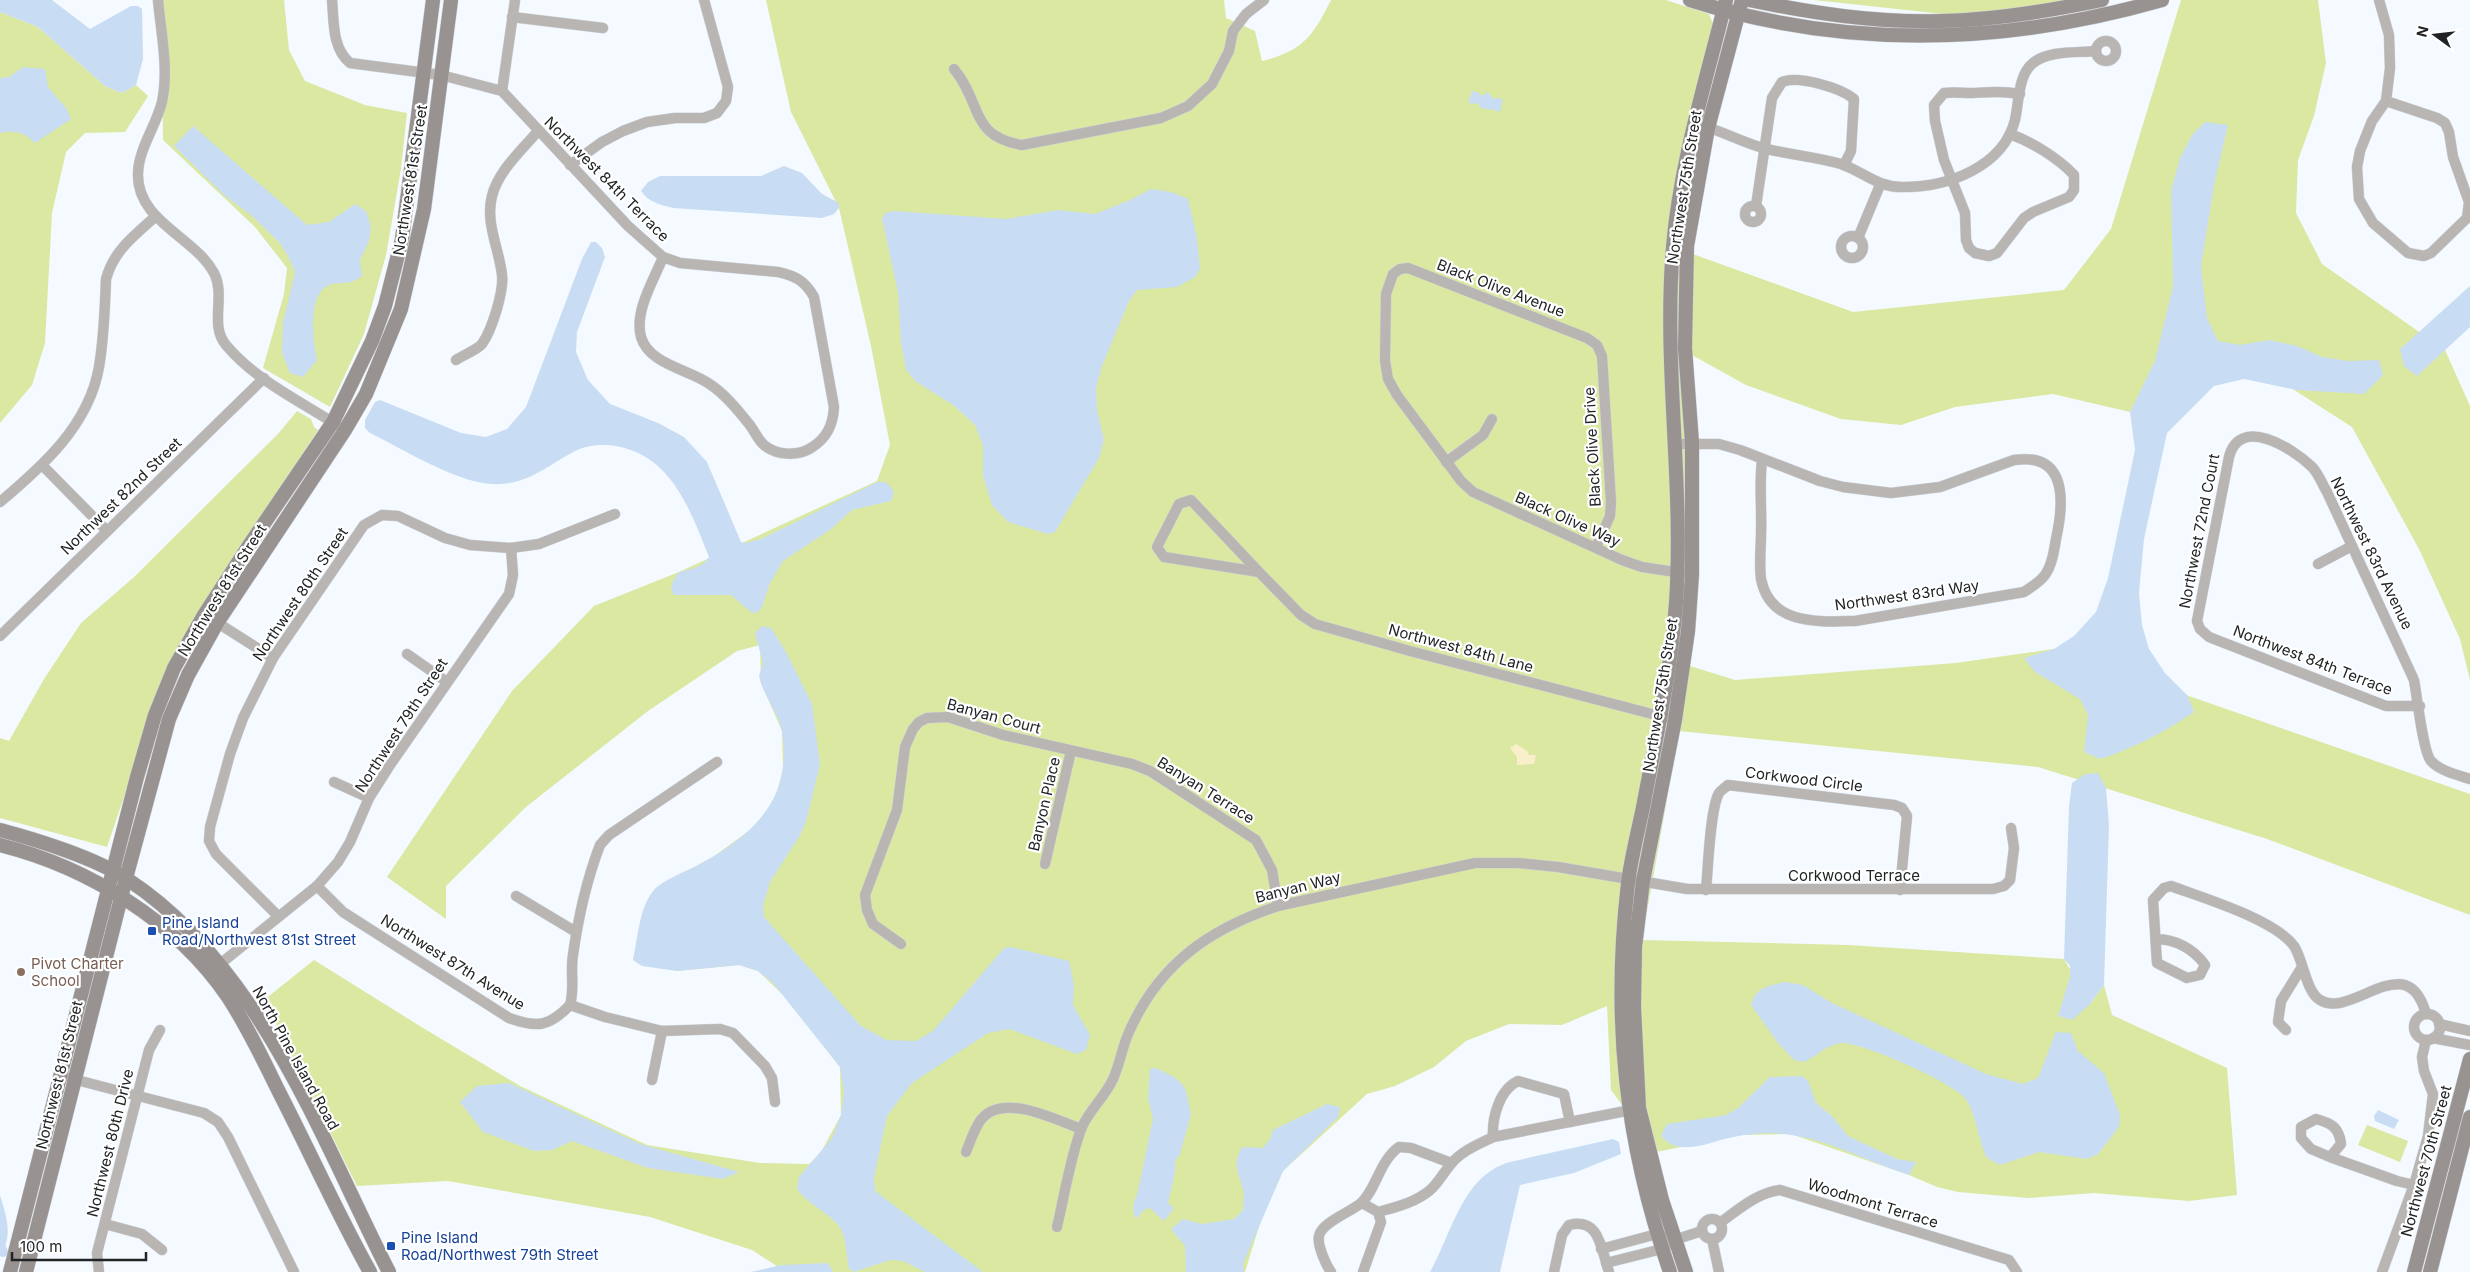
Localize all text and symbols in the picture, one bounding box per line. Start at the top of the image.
north arrow [2410,10,2460,60]
text: N [2412,24,2432,39]
street label: Northwest 81st Street [389,103,431,257]
street label: Northwest 75th Street [1662,109,1706,265]
street label: Northwest 84th Terrace [540,112,674,246]
street label: Black Olive Avenue [1434,255,1568,321]
street label: Black Olive Drive [1579,387,1605,507]
street label: Northwest 82nd Street [57,433,185,559]
street label: Northwest 72nd Court [2175,452,2223,610]
street label: Northwest 83rd Avenue [2327,473,2417,633]
street label: Black Olive Way [1512,487,1624,551]
street label: Northwest 81st Street [174,520,271,660]
street label: Northwest 80th Street [248,524,352,664]
street label: Northwest 83rd Way [1834,575,1981,615]
street label: Northwest 75th Street [1638,617,1682,773]
street label: Northwest 84th Lane [1386,620,1536,676]
street label: Northwest 84th Terrace [2231,621,2395,699]
street label: Northwest 79th Street [351,654,451,796]
street label: Banyan Court [945,694,1043,738]
street label: Banyan Terrace [1154,752,1258,828]
street label: Banyon Place [1024,755,1064,853]
street label: Corkwood Circle [1744,762,1864,796]
street label: Corkwood Terrace [1788,866,1920,885]
street label: Banyan Way [1253,867,1343,907]
street label: Northwest 87th Avenue [377,910,529,1014]
place label: Pine Island Road/Northwest 81st Street [162,913,356,949]
marker: Pine Island Road/Northwest 81st Street [146,925,158,937]
place label: Pivot Charter School [31,954,124,990]
marker: Pivot Charter School [15,966,27,978]
street label: North Pine Island Road [249,983,343,1133]
street label: Northwest 81st Street [31,999,87,1151]
street label: Northwest 80th Drive [82,1067,138,1219]
street label: Northwest 70th Street [2397,1083,2455,1239]
street label: Woodmont Terrace [1805,1174,1941,1232]
place label: Pine Island Road/Northwest 79th Street [401,1228,599,1264]
scale bar [12,1230,146,1262]
text: 100 m [20,1237,62,1256]
marker: Pine Island Road/Northwest 79th Street [385,1240,397,1252]

